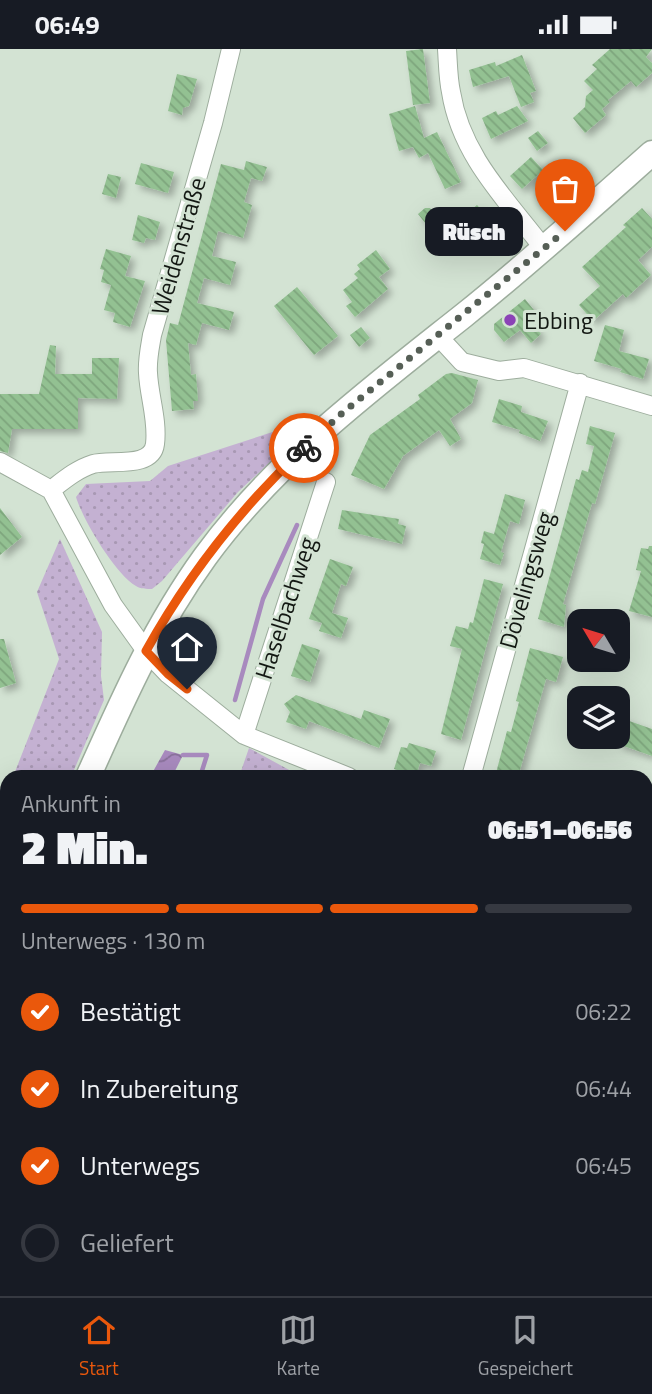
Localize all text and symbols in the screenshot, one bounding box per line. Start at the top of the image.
text: 06:49 [35,5,100,44]
pin [535,159,595,231]
icon: bag [546,170,584,208]
street label: Weidenstraße [141,173,215,319]
callout: Rüsch [425,207,523,255]
text: Rüsch [443,214,505,249]
place label: Ebbing [524,302,593,338]
marker: Ebbing [502,312,518,328]
courier [269,413,339,483]
icon: bike [285,429,323,467]
street label: Dövelingsweg [489,507,563,653]
street label: Haselbachweg [245,532,325,684]
north arrow [567,609,630,672]
map controls [567,609,630,749]
pin [157,617,217,689]
icon: home [168,628,206,666]
button: layers [567,686,630,749]
text: Ankunft in [21,786,121,821]
text: 06:51–06:56 [488,810,632,849]
text: 2 Min. [21,812,148,882]
text: Unterwegs · 130 m [21,923,205,958]
text: Bestätigt [80,992,181,1031]
icon: check [21,993,59,1031]
text: 06:22 [575,994,632,1029]
text: In Zubereitung [80,1069,238,1108]
icon: check [21,1070,59,1108]
text: 06:44 [575,1071,632,1106]
text: Unterwegs [80,1146,200,1185]
icon: check [21,1147,59,1185]
text: 06:45 [575,1148,632,1183]
text: Geliefert [80,1223,174,1262]
tab: Start [79,1311,119,1382]
tab: Karte [277,1311,320,1382]
tab: Gespeichert [478,1311,573,1382]

